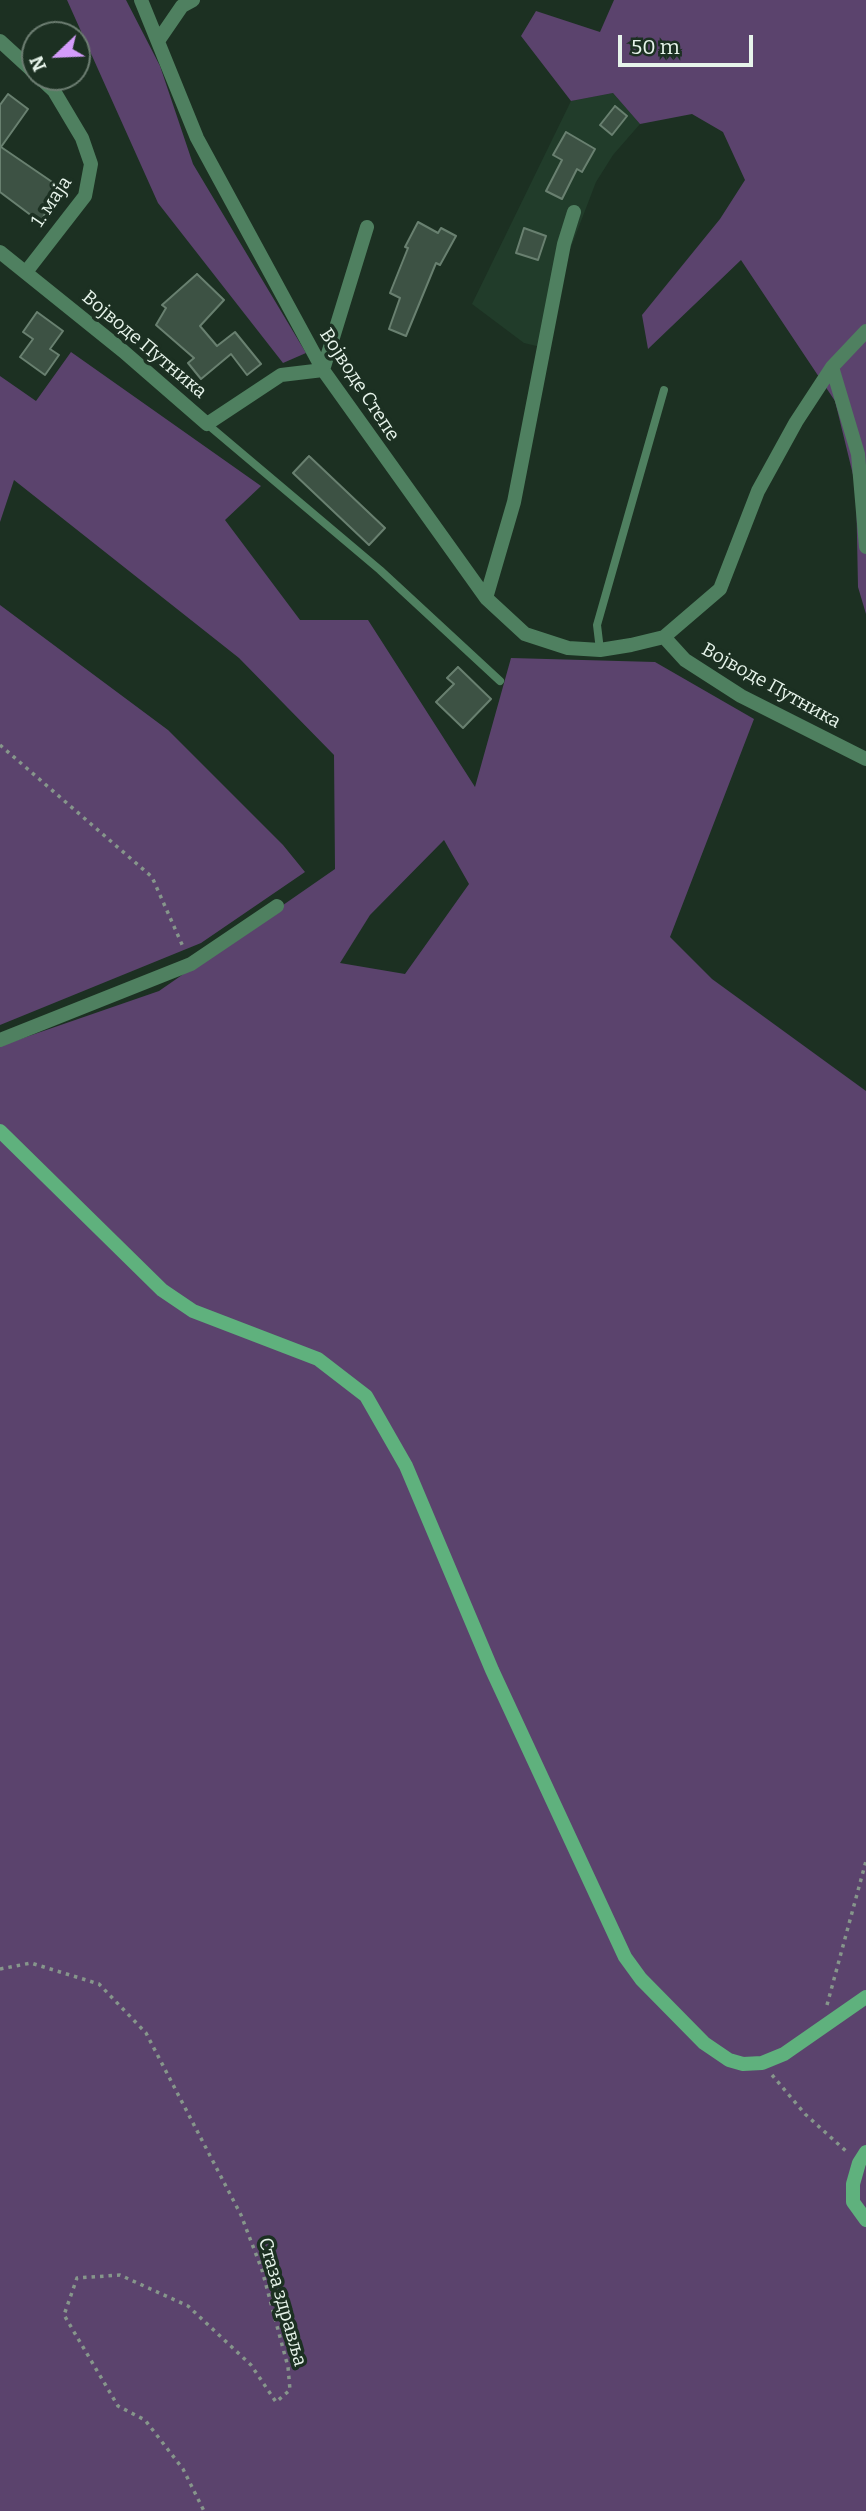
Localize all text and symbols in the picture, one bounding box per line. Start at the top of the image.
north arrow [21,21,91,91]
scale bar [621,21,756,65]
text: 50 m [631,34,680,60]
text: N [25,52,52,75]
street label: 1. маја [27,172,77,232]
street label: Војводе Путника [77,286,211,404]
street label: Војводе Степе [314,324,404,446]
street label: Војводе Путника [697,638,845,734]
street label: Стаза здравља [253,2235,311,2369]

